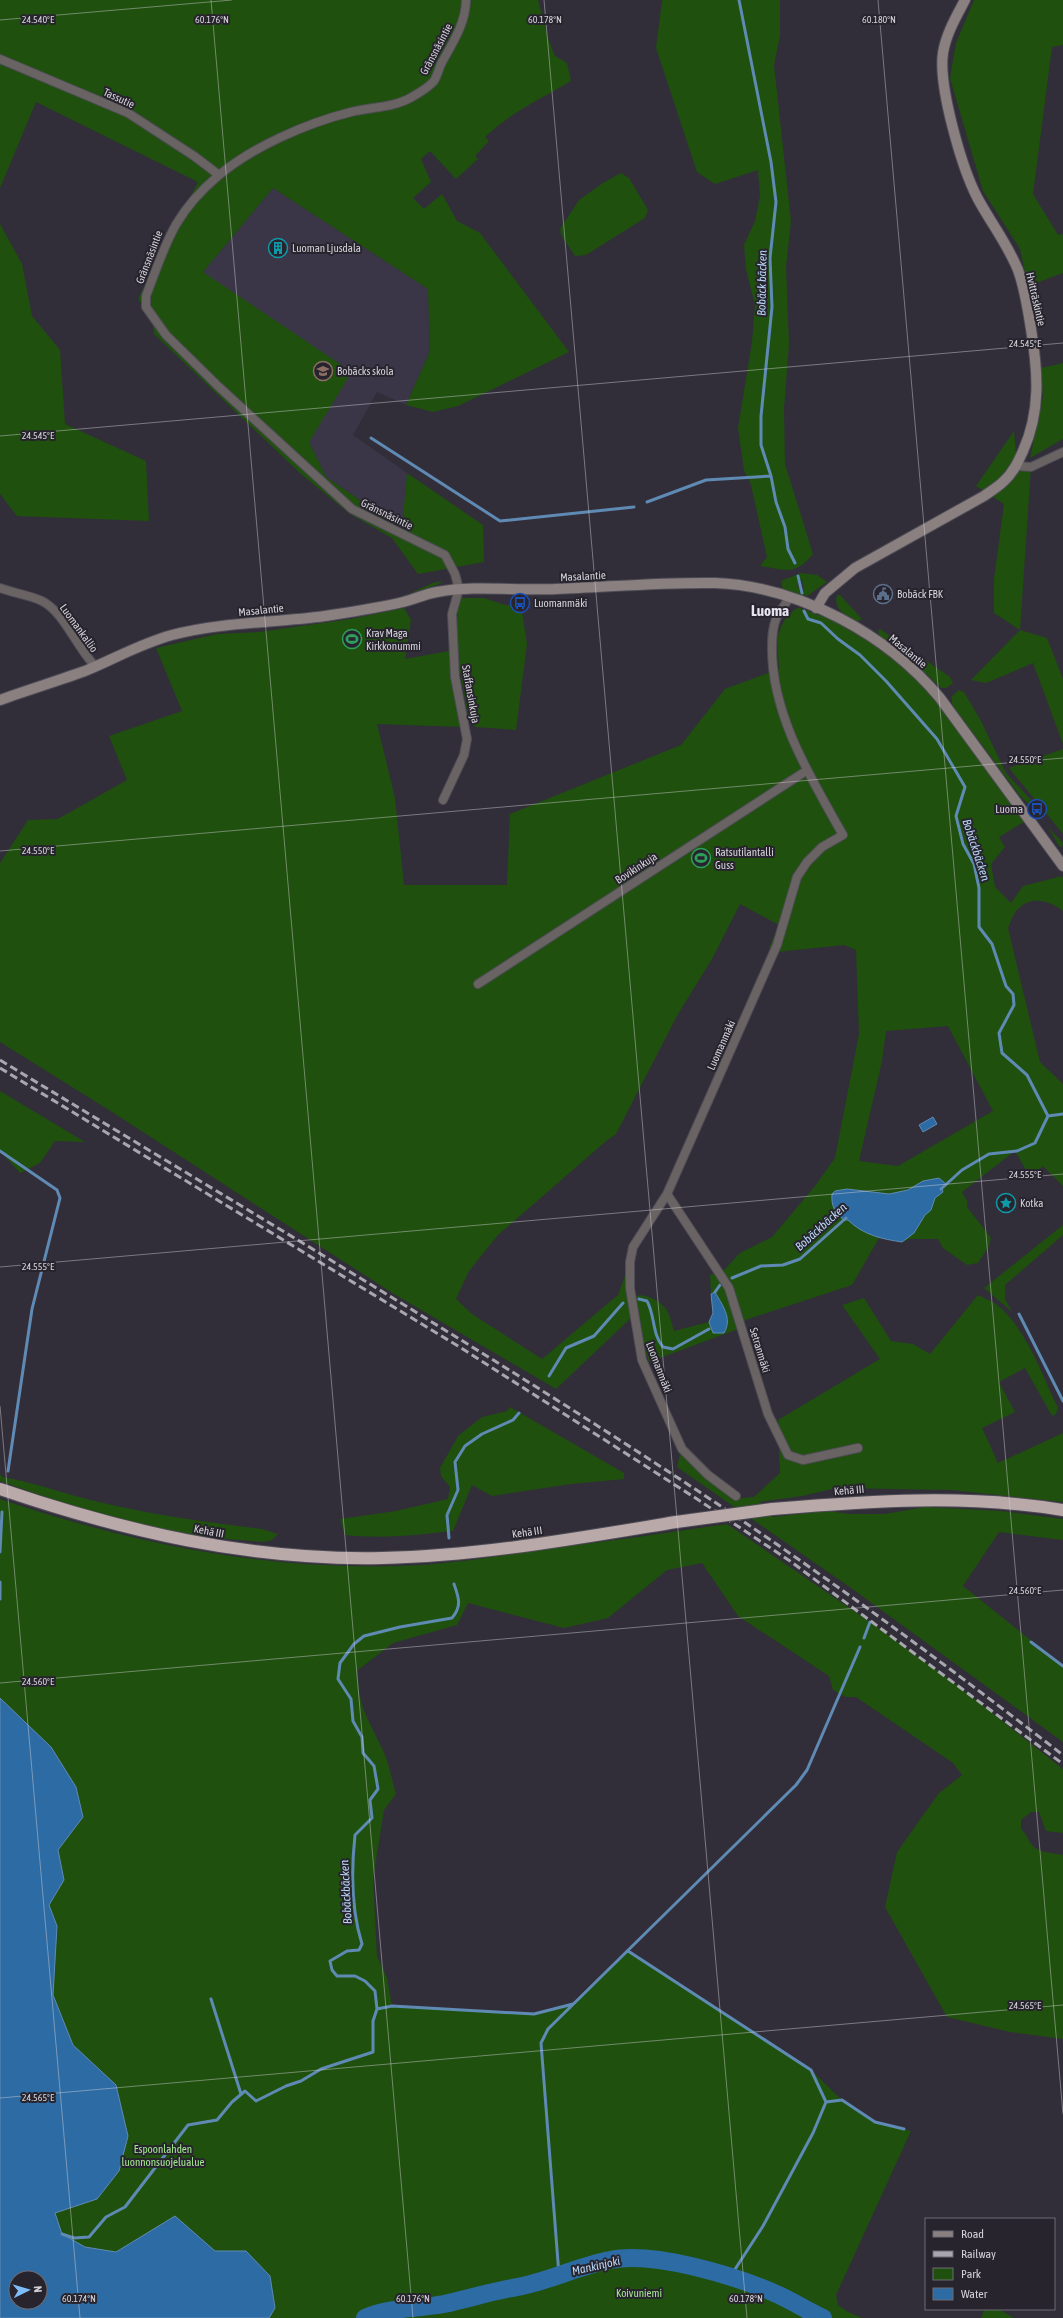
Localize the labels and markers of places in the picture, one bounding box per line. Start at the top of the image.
building icon: Luoman Ljusdala [267,237,289,259]
place label: Luoman Ljusdala [292,242,361,254]
school or university icon: Bobäcks skola [312,360,334,382]
place label: Bobäcks skola [337,365,394,377]
public building icon: Bobäck FBK [872,583,894,605]
place label: Bobäck FBK [897,588,944,600]
bus stop icon: Luomanmäki [509,592,531,614]
place label: Luomanmäki [534,597,587,609]
place label: Krav Maga Kirkkonummi [366,627,421,652]
sports icon: Krav Maga Kirkkonummi [341,628,363,650]
bus stop icon: Luoma [1026,798,1048,820]
place label: Luoma [995,803,1023,815]
place label: Ratsutilantalli Guss [715,846,774,871]
sports icon: Ratsutilantalli Guss [690,847,712,869]
place icon: Kotka [995,1192,1017,1214]
place label: Kotka [1020,1197,1043,1209]

